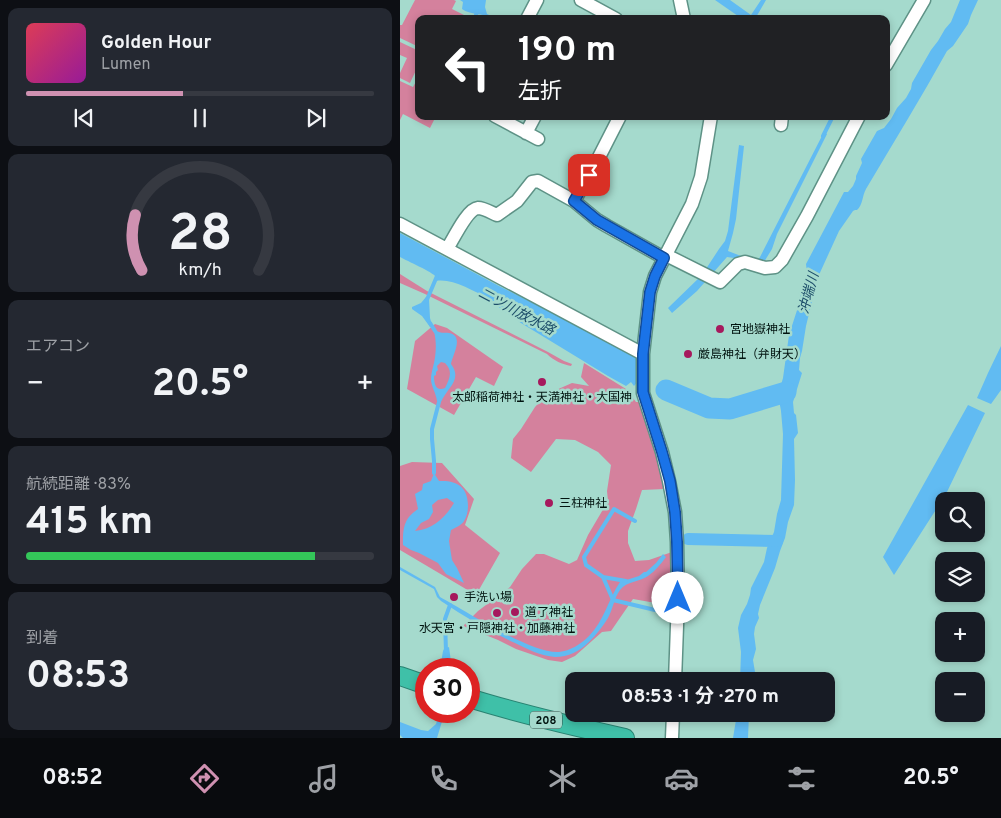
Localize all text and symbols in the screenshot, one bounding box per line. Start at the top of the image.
text: 190 m [518,29,616,73]
text: Golden Hour [101,31,212,55]
icon: left [435,35,500,100]
text: Lumen [101,55,151,75]
text: 左折 [518,79,562,106]
icon: previous [70,104,98,132]
icon: pause [186,104,214,132]
icon: next [302,104,330,132]
pin [568,154,610,196]
icon: arrive [575,161,603,189]
text: 28 [168,203,232,269]
text: km/h [178,259,222,282]
water label: 沖端川 [796,269,824,316]
water label: 二ツ川放水路 [475,285,558,340]
place label: 宮地嶽神社 [730,322,790,338]
marker: 宮地嶽神社 [714,323,726,335]
text: エアコン [26,337,90,357]
place label: 厳島神社（弁財天） [698,347,806,363]
marker: 厳島神社（弁財天） [682,348,694,360]
text: 20.5° [152,361,248,410]
text: − [26,367,44,403]
text: + [356,367,374,403]
marker: 太郎稲荷神社・天満神社・大国神 [536,376,548,388]
place label: 太郎稲荷神社・天満神社・大国神 [452,390,632,406]
text: 航続距離 · 83% [26,475,131,495]
map controls [935,492,985,722]
button: search [935,492,985,542]
place label: 三柱神社 [559,496,607,512]
marker: 三柱神社 [543,497,555,509]
text: 415 km [26,499,153,548]
button: layers [935,552,985,602]
position arrow [651,571,703,623]
place label: 手洗い場 [464,590,512,606]
marker: 手洗い場 [448,591,460,603]
place label: 道了神社 [525,605,573,621]
marker: 道了神社 [509,606,521,618]
marker: 水天宮・戸隠神社・加藤神社 [491,607,503,619]
button: + [935,612,985,662]
place label: 水天宮・戸隠神社・加藤神社 [419,621,575,637]
text: 到着 [26,629,58,649]
text: 08:53 [26,653,130,702]
speed limit sign: 30 [415,658,480,723]
button: − [935,672,985,722]
text: 08:53 · 1 分 · 270 m [621,685,779,709]
road number: 208 [530,712,562,728]
icon: directions [187,761,222,796]
icon: music [306,761,341,796]
icon: phone [426,761,461,796]
icon: climate [545,761,580,796]
icon: car [664,761,699,796]
icon: filters [784,761,819,796]
text: 08:52 [42,765,103,792]
text: 20.5° [903,765,959,792]

